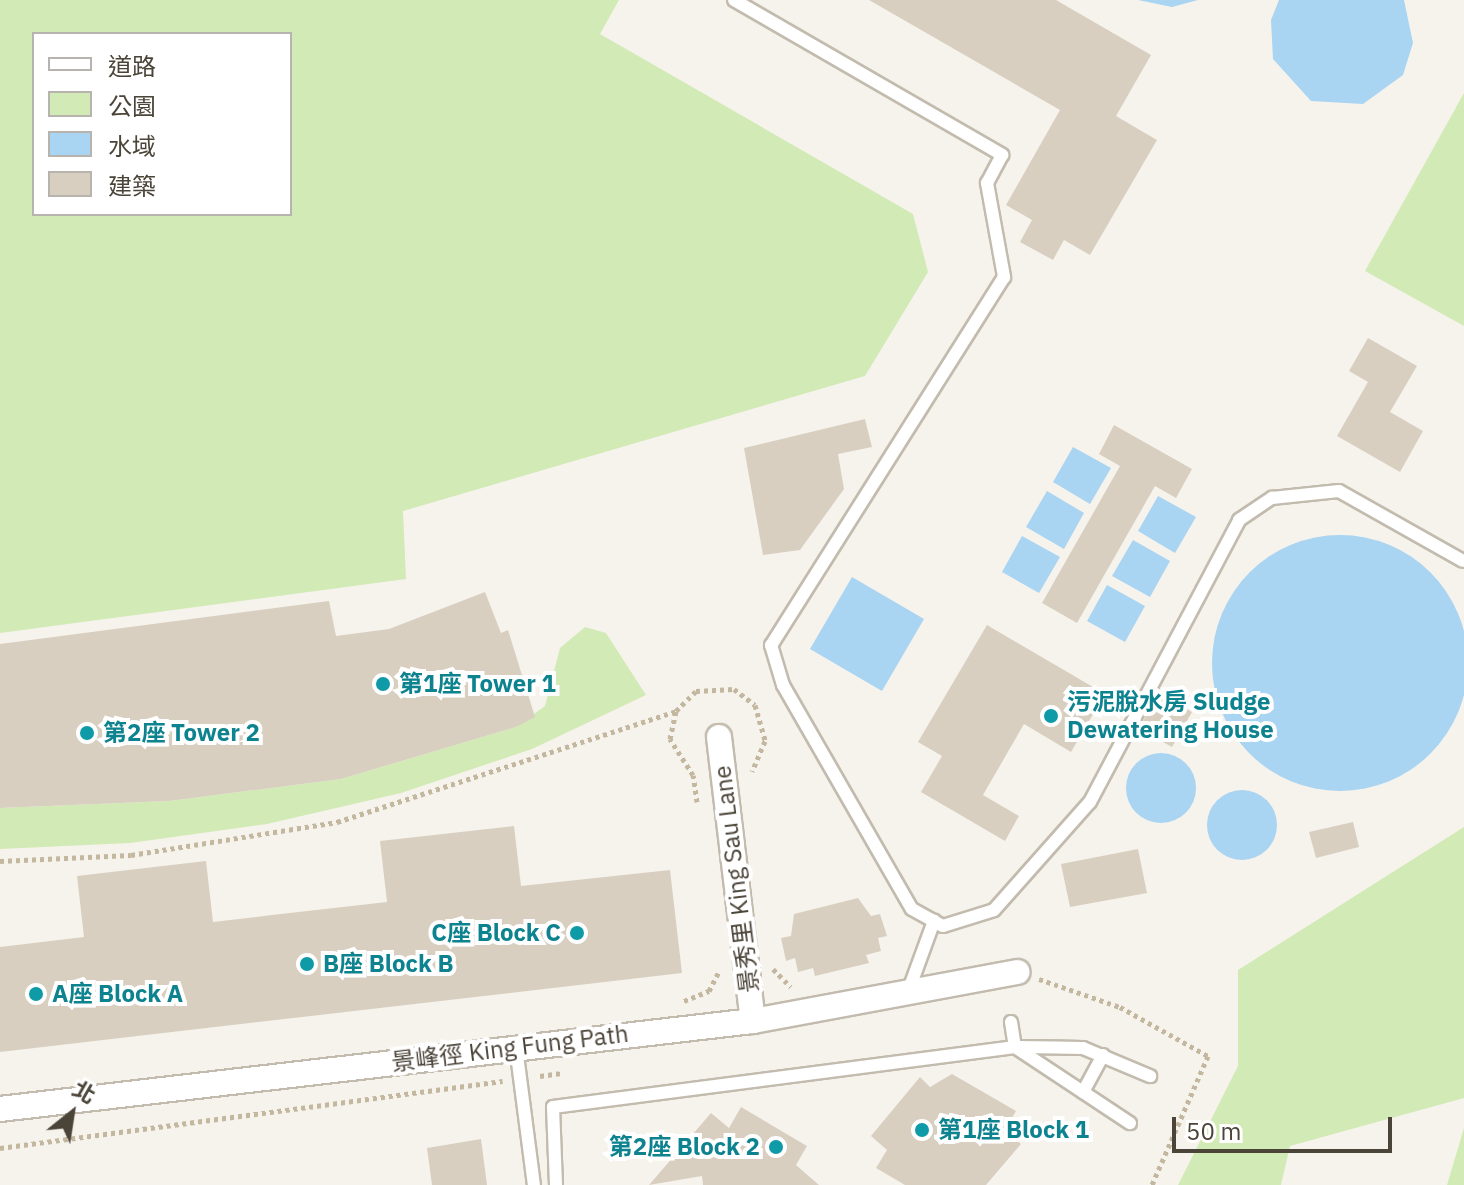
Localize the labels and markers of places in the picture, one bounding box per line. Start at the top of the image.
place label: 第1座 Tower 1 [399,670,556,698]
marker: 第1座 Tower 1 [374,675,392,693]
place label: 污泥脫水房 Sludge Dewatering House [1067,688,1274,744]
marker: 污泥脫水房 Sludge Dewatering House [1042,707,1060,725]
place label: 第2座 Tower 2 [103,719,260,747]
marker: 第2座 Tower 2 [78,724,96,742]
place label: C座 Block C [431,919,561,947]
marker: C座 Block C [568,924,586,942]
place label: B座 Block B [323,950,453,978]
marker: B座 Block B [298,955,316,973]
place label: A座 Block A [52,980,183,1008]
marker: A座 Block A [27,985,45,1003]
place label: 第1座 Block 1 [938,1116,1089,1144]
marker: 第1座 Block 1 [913,1121,931,1139]
place label: 第2座 Block 2 [609,1133,760,1161]
marker: 第2座 Block 2 [767,1138,785,1156]

